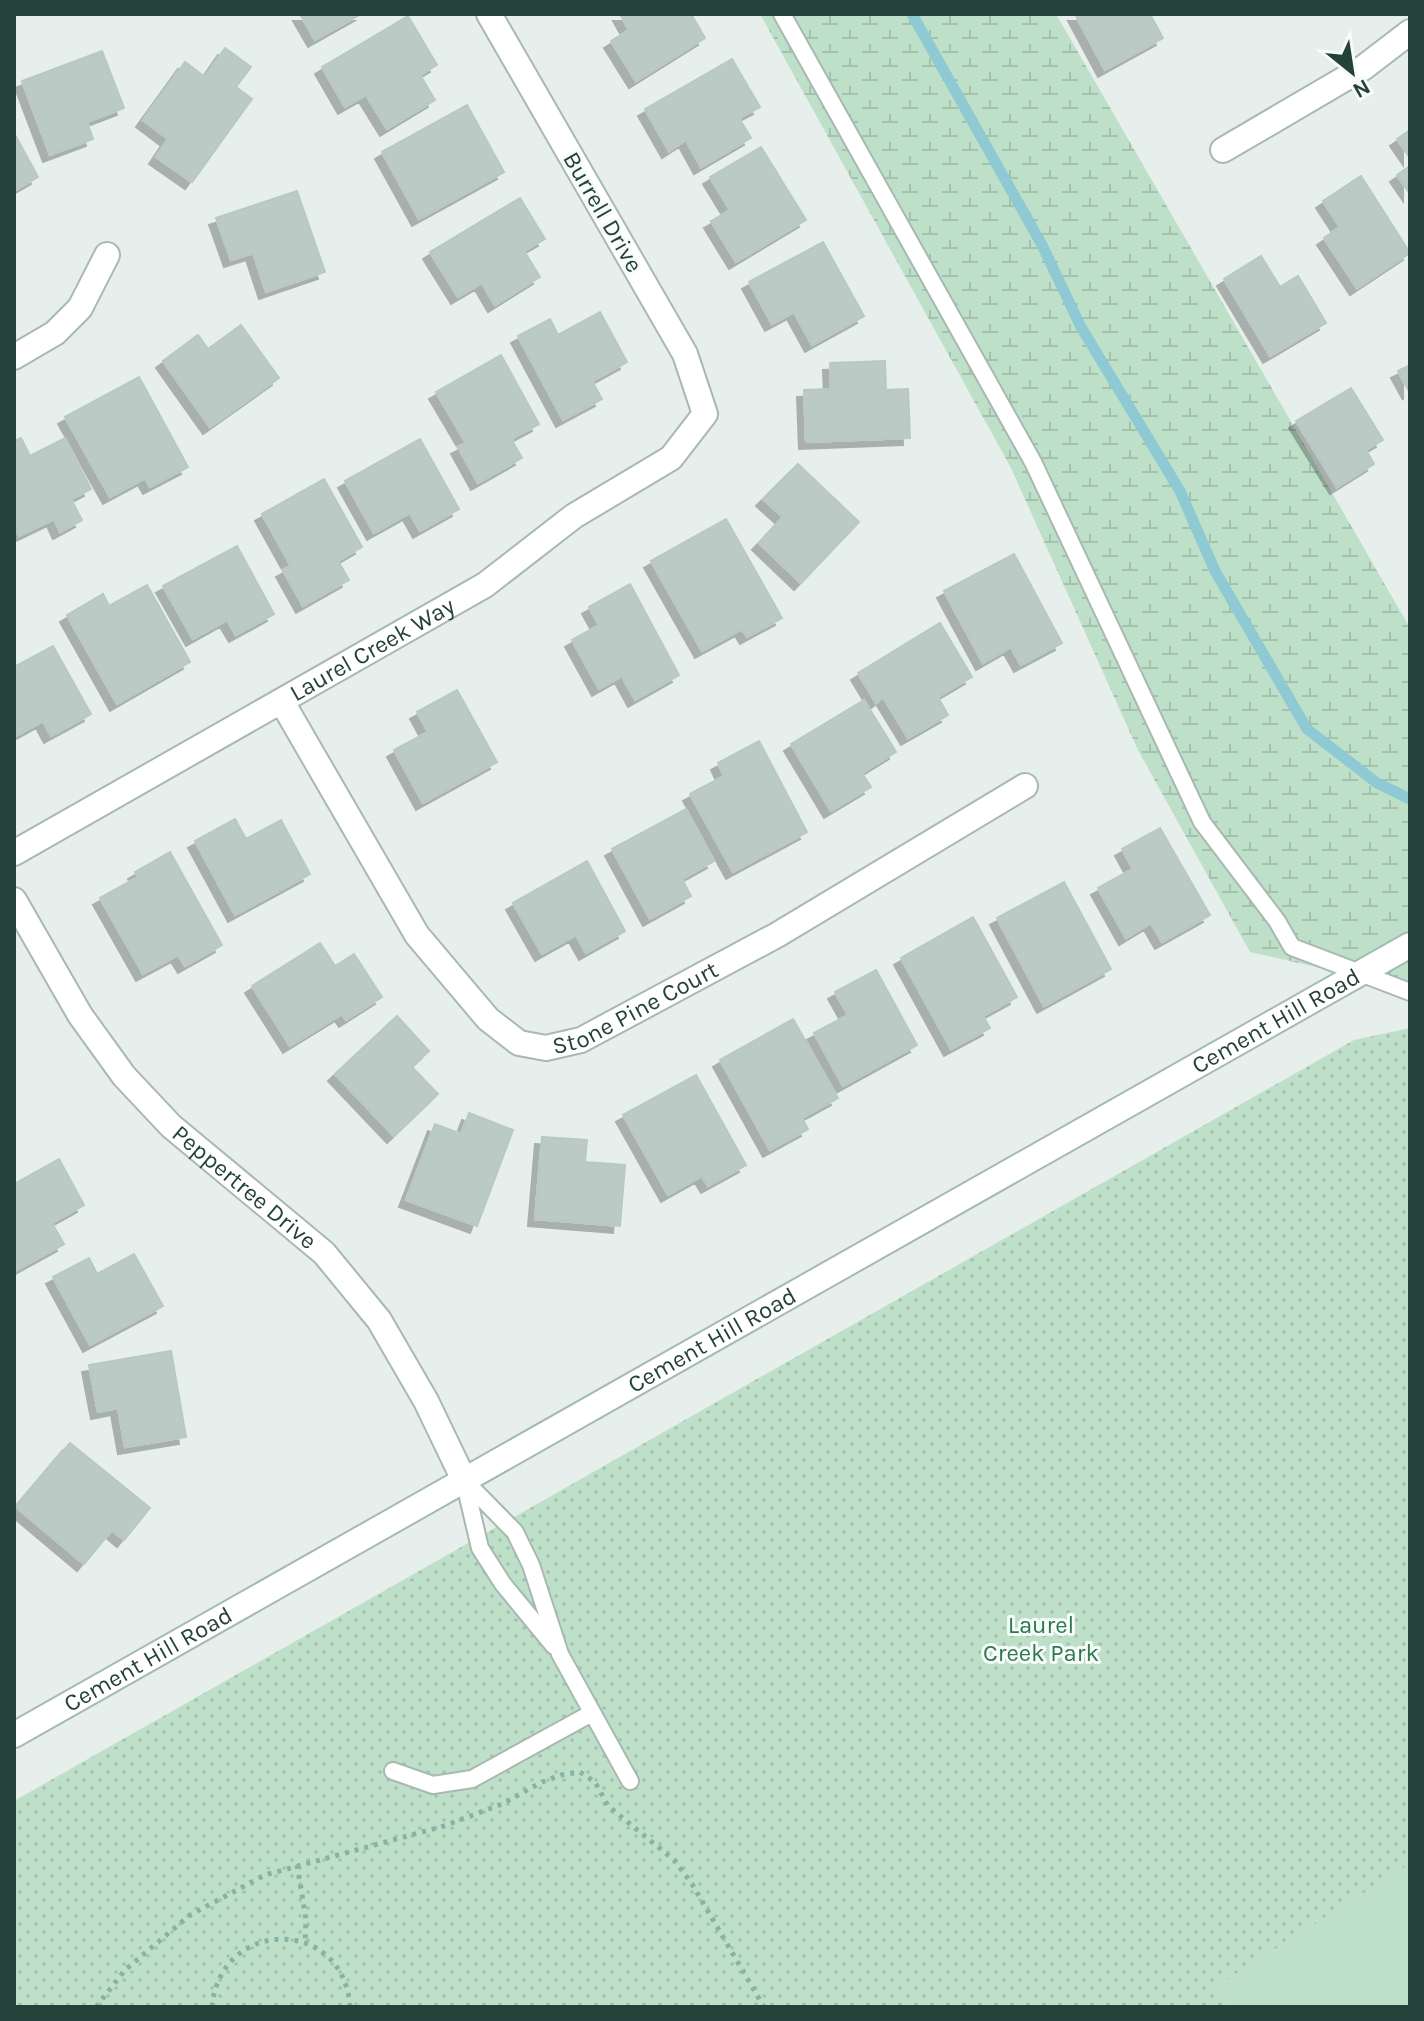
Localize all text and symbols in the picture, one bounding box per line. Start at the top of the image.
north arrow [1312,32,1392,112]
text: N [1348,73,1375,104]
street label: Burrell Drive [557,147,649,277]
street label: Laurel Creek Way [285,591,459,707]
street label: Stone Pine Court [550,955,723,1060]
street label: Cement Hill Road [1187,962,1365,1080]
street label: Peppertree Drive [167,1119,322,1255]
street label: Cement Hill Road [623,1281,801,1399]
street label: Cement Hill Road [59,1601,237,1718]
park label: Laurel Creek Park [983,1611,1099,1667]

